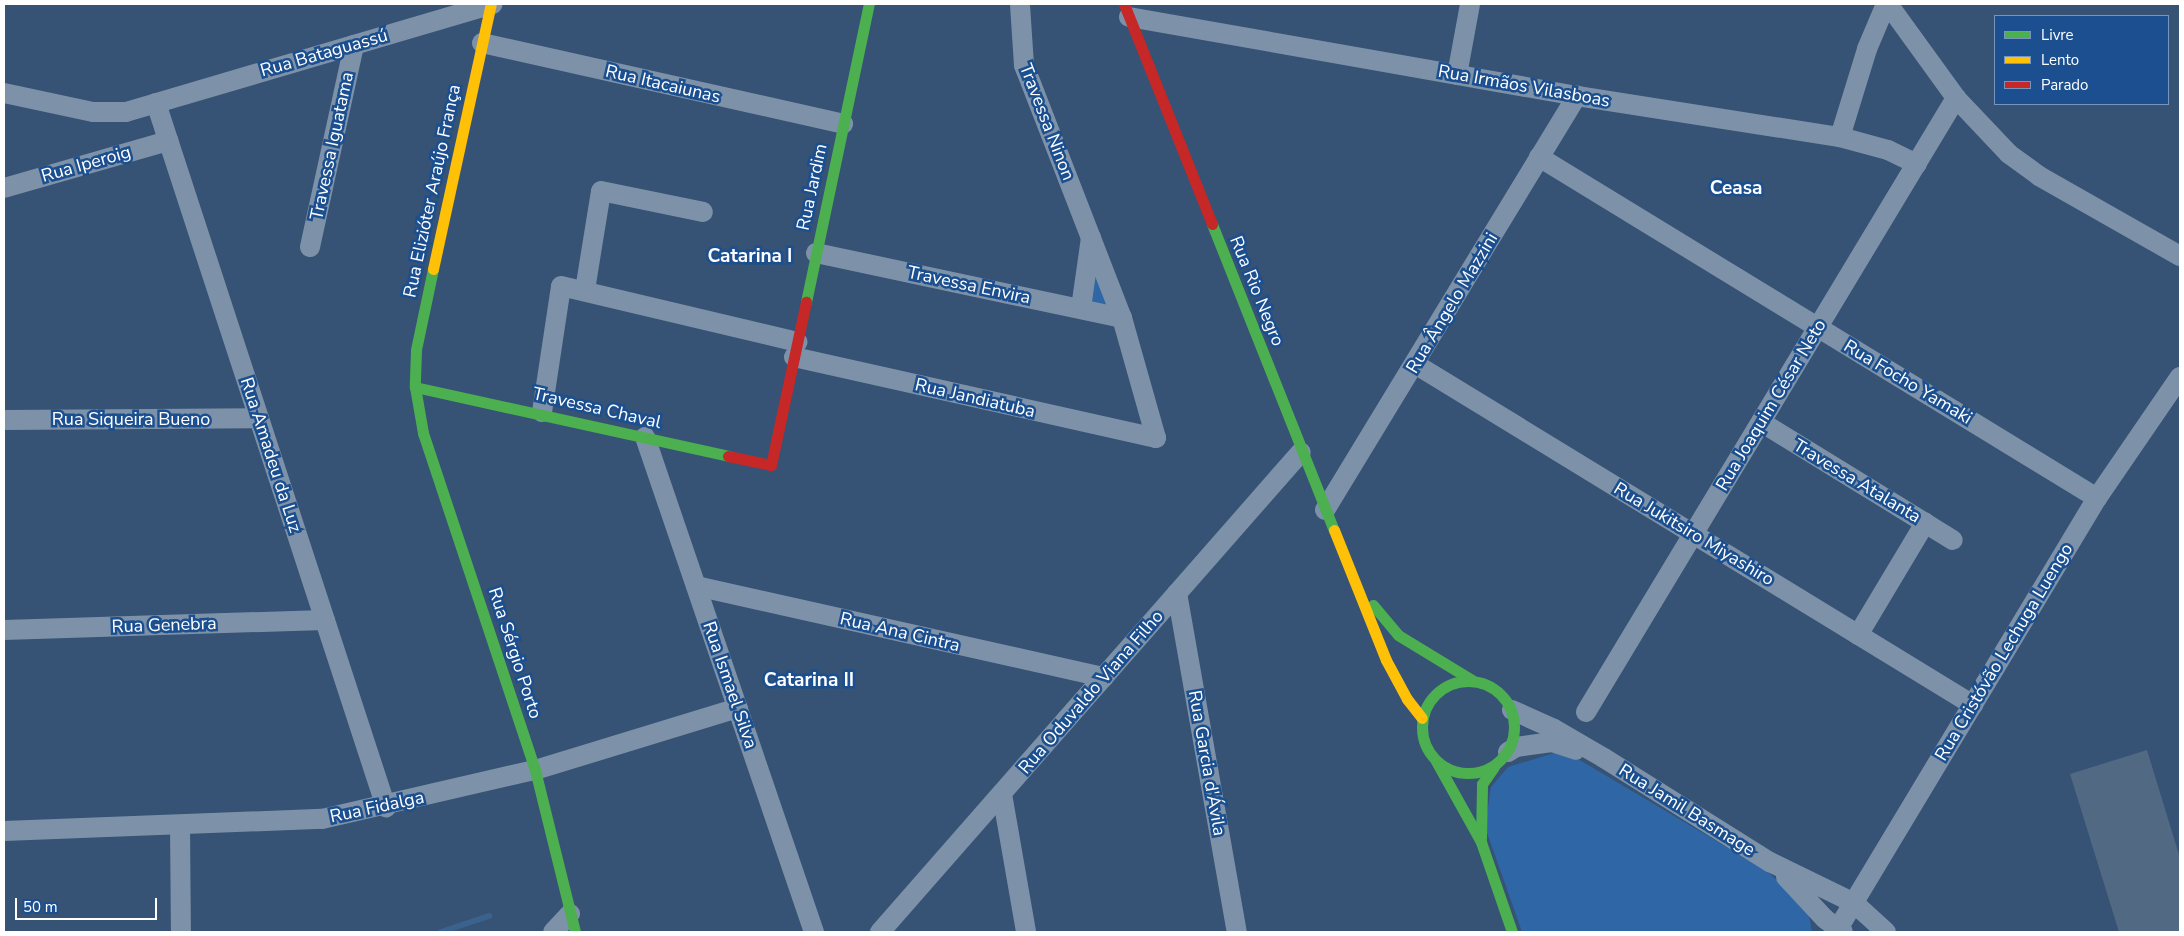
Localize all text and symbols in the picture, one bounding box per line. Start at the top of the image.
legend [1994,15,2169,105]
street label: Rua Bataguassú [258,25,390,81]
text: Livre [2041,25,2074,45]
text: Lento [2041,50,2079,70]
street label: Rua Itacaiunas [603,60,723,108]
street label: Rua Irmãos Vilasboas [1436,60,1612,112]
street label: Travessa Ninon [1015,61,1079,183]
street label: Travessa Iguatama [306,70,358,222]
text: Parado [2041,75,2088,95]
street label: Rua Elizióter Araújo França [399,83,465,299]
street label: Rua Iperoig [39,141,133,187]
street label: Rua Jardim [792,142,832,232]
district label: Ceasa [1710,178,1762,200]
street label: Rua Ângelo Mazzini [1402,229,1502,377]
street label: Rua Rio Negro [1225,233,1289,349]
district label: Catarina I [708,246,792,268]
street label: Travessa Envira [905,261,1033,309]
street label: Rua Joaquim César Neto [1711,315,1831,495]
street label: Rua Focho Yamaki [1840,335,1976,429]
street label: Rua Jandiatuba [913,374,1037,422]
street label: Rua Amadeu da Luz [236,375,306,535]
street label: Travessa Chaval [531,383,663,433]
street label: Rua Siqueira Bueno [52,408,210,430]
street label: Travessa Atalanta [1789,434,1925,528]
street label: Rua Jukitsiro Miyashiro [1610,478,1778,590]
street label: Rua Cristóvão Lechuga Luengo [1930,539,2078,765]
street label: Rua Sérgio Porto [484,585,546,721]
street label: Rua Oduvaldo Viana Filho [1014,606,1168,778]
street label: Rua Ana Cintra [838,608,962,656]
street label: Rua Genebra [111,612,217,638]
street label: Rua Ismael Silva [698,619,762,751]
district label: Catarina II [764,670,854,692]
street label: Rua Garcia d'Ávila [1184,689,1230,837]
street label: Rua Jamil Basmage [1615,759,1759,861]
street label: Rua Fidalga [328,786,426,828]
scale bar [18,888,160,920]
text: 50 m [23,897,58,917]

